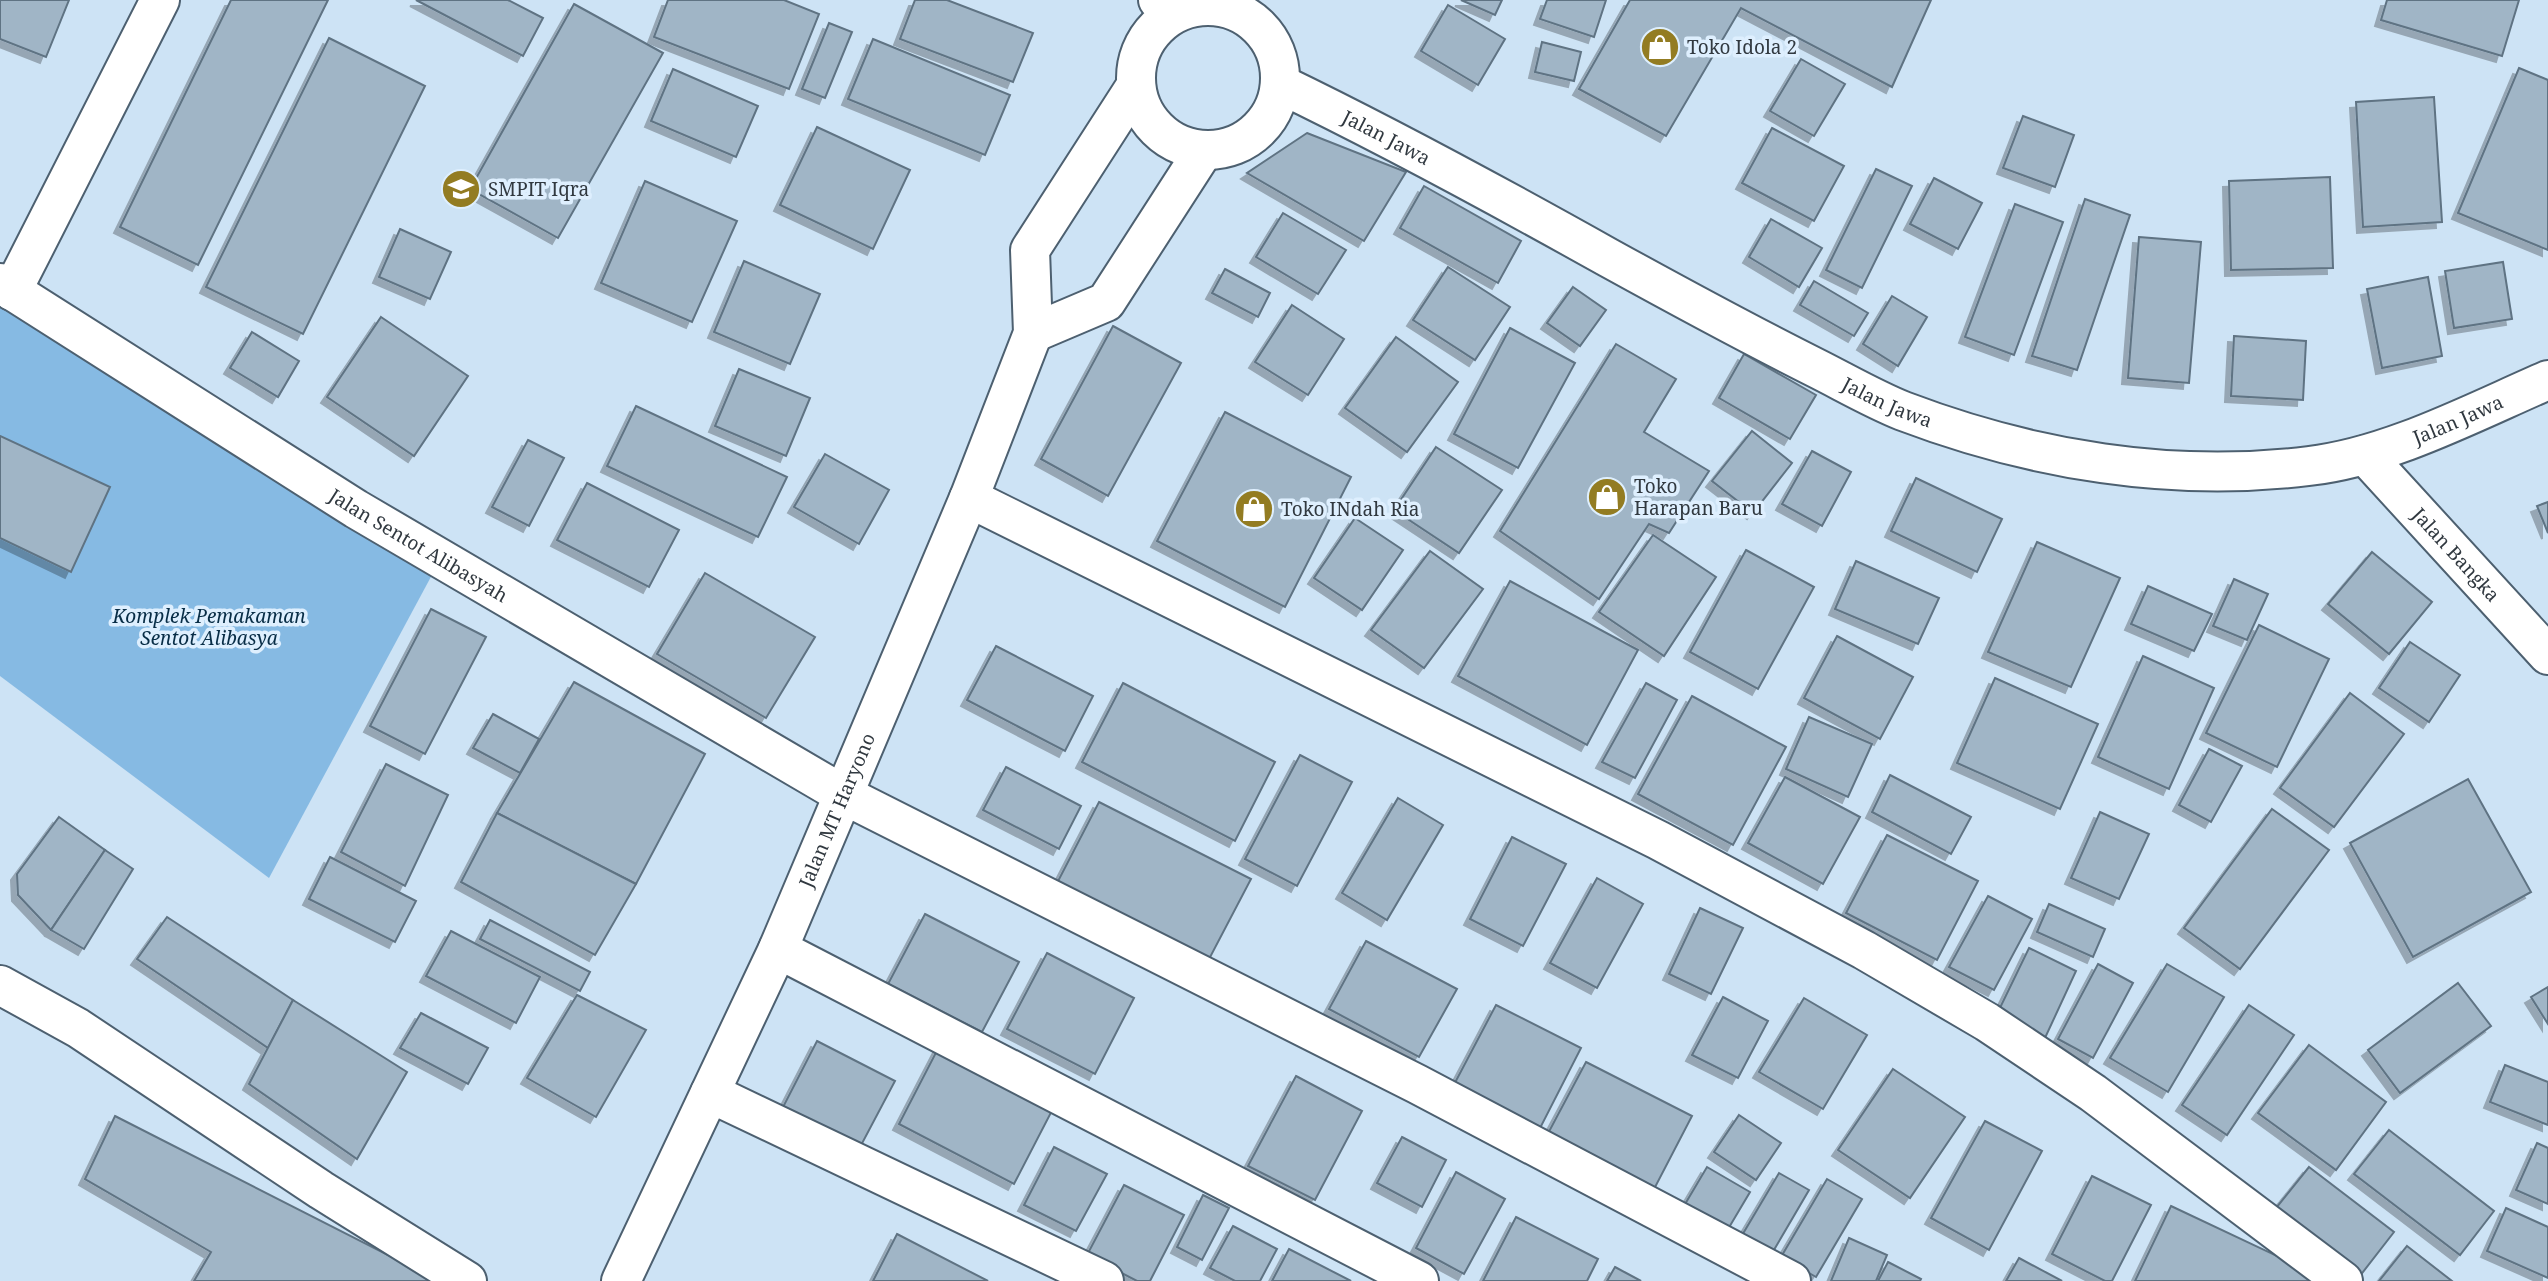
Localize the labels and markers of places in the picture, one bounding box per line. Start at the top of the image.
shop icon: Toko Idola 2 [1639,26,1681,68]
place label: Toko Idola 2 [1687,34,1797,60]
school or university icon: SMPIT Iqra [440,168,482,210]
place label: SMPIT Iqra [488,176,589,202]
place label: Toko Harapan Baru [1634,473,1763,521]
shop icon: Toko Harapan Baru [1586,476,1628,518]
shop icon: Toko INdah Ria [1233,488,1275,530]
place label: Toko INdah Ria [1281,496,1419,522]

